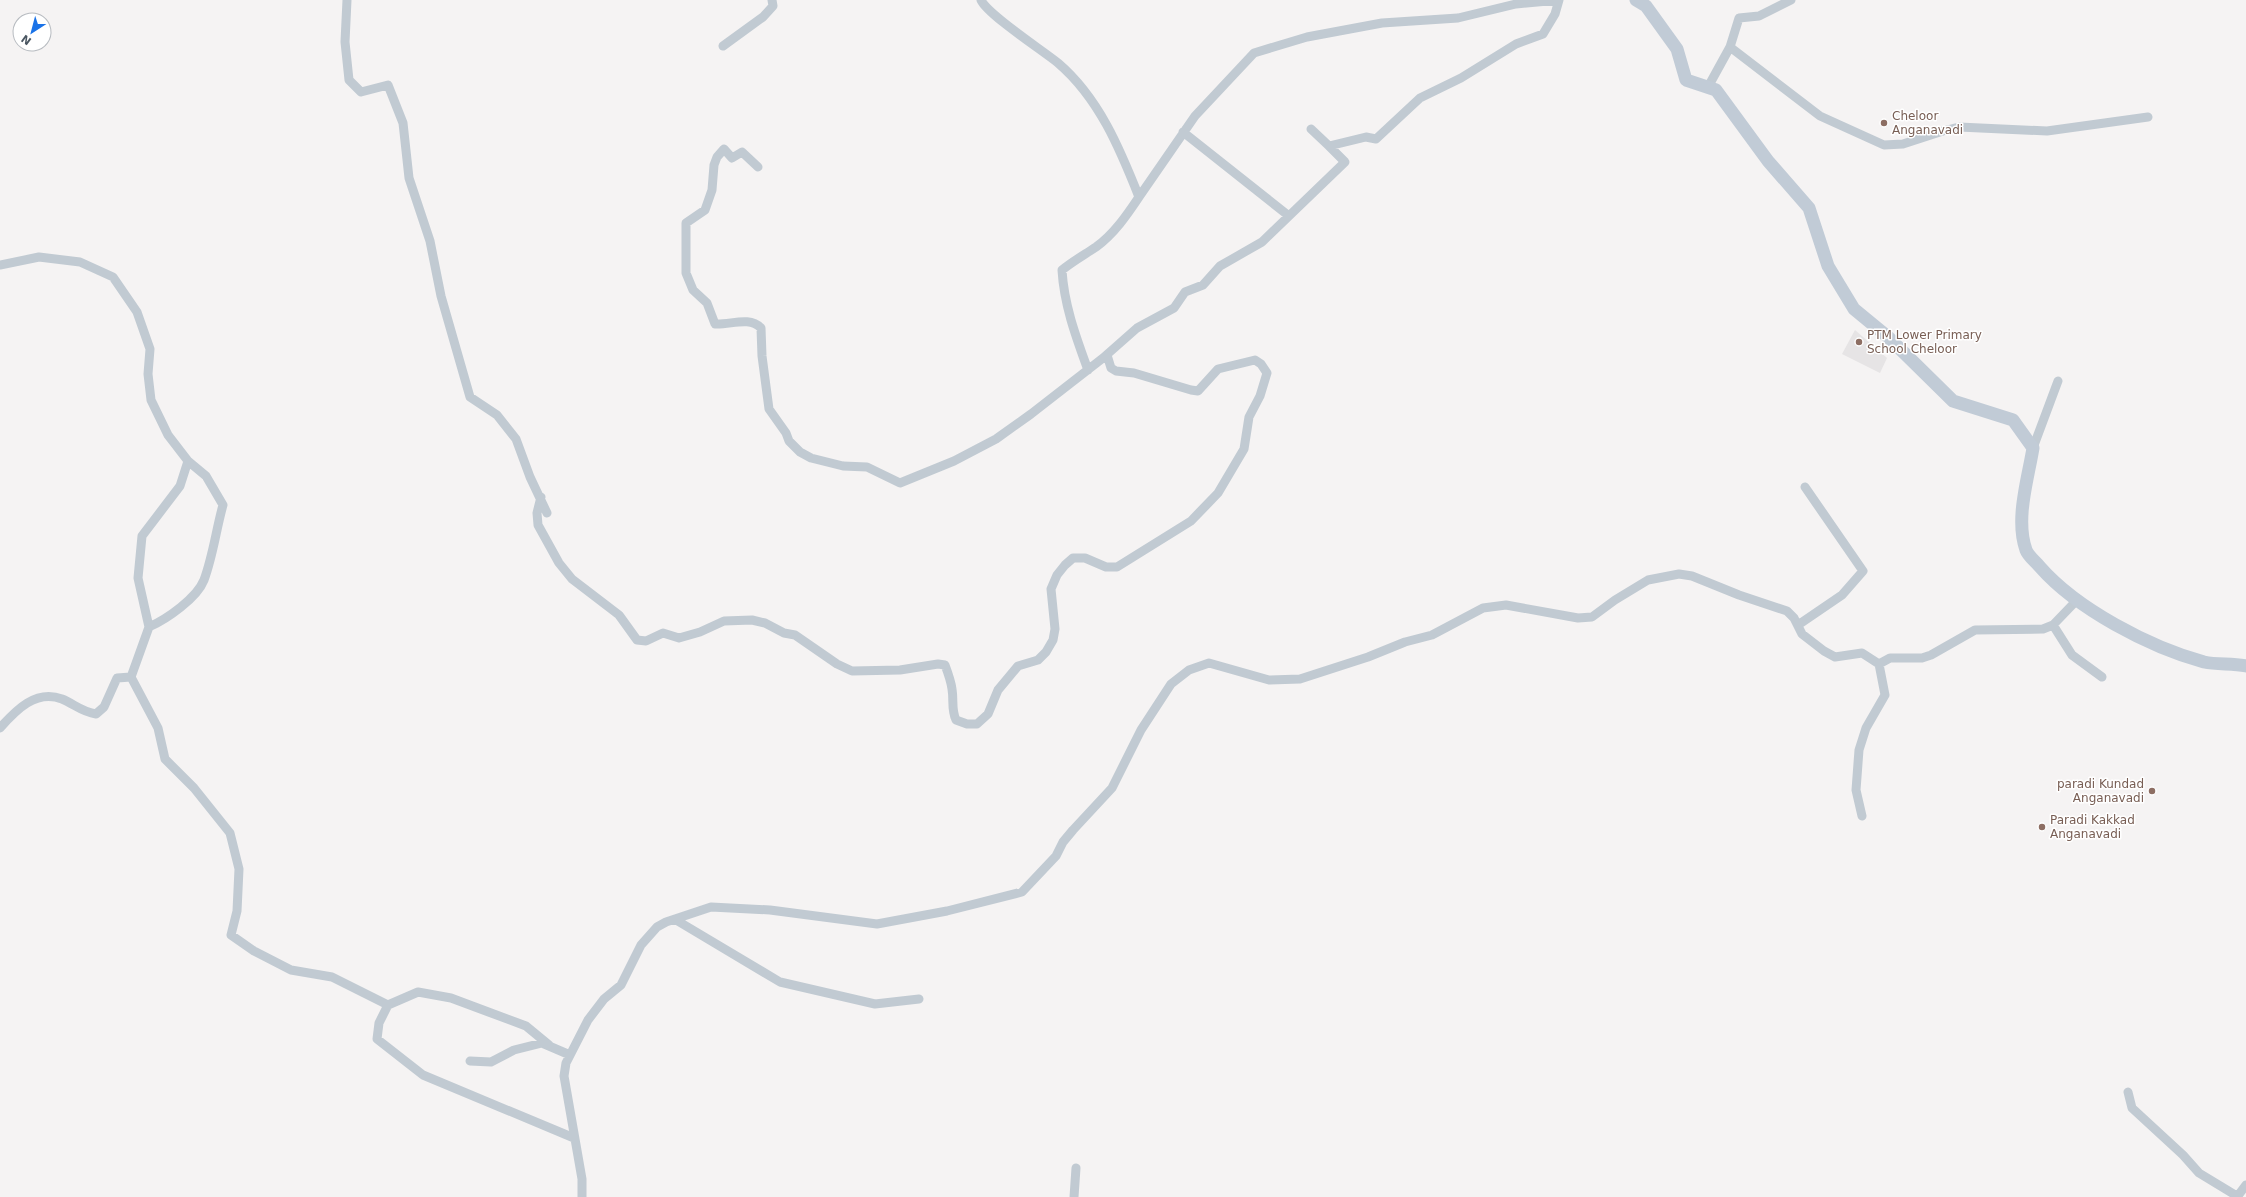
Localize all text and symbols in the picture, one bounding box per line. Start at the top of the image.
north arrow [12,12,52,52]
text: N [19,32,34,48]
place label: Cheloor Anganavadi [1892,109,1963,137]
marker: Cheloor Anganavadi [1879,118,1889,128]
place label: PTM Lower Primary School Cheloor [1867,328,1982,356]
marker: PTM Lower Primary School Cheloor [1854,337,1864,347]
place label: paradi Kundad Anganavadi [2057,777,2144,805]
marker: paradi Kundad Anganavadi [2147,786,2157,796]
place label: Paradi Kakkad Anganavadi [2050,813,2135,841]
marker: Paradi Kakkad Anganavadi [2037,822,2047,832]

